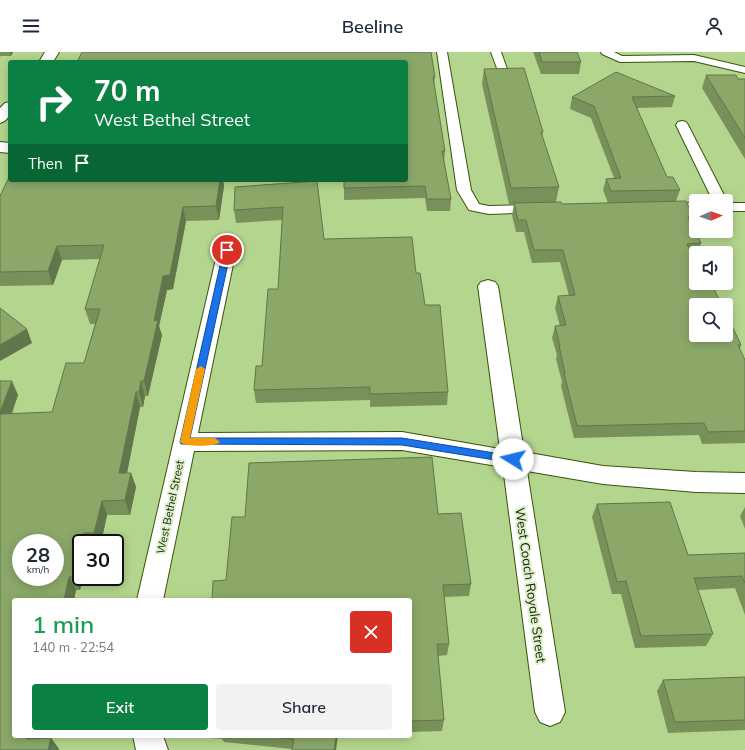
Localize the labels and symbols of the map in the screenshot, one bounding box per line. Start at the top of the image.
north arrow [689,194,733,238]
pin [210,233,244,267]
position arrow [492,438,534,480]
street label: West Bethel Street [153,459,187,555]
street label: West Coach Royale Street [512,506,550,664]
speed limit sign: 30 [72,534,124,586]

